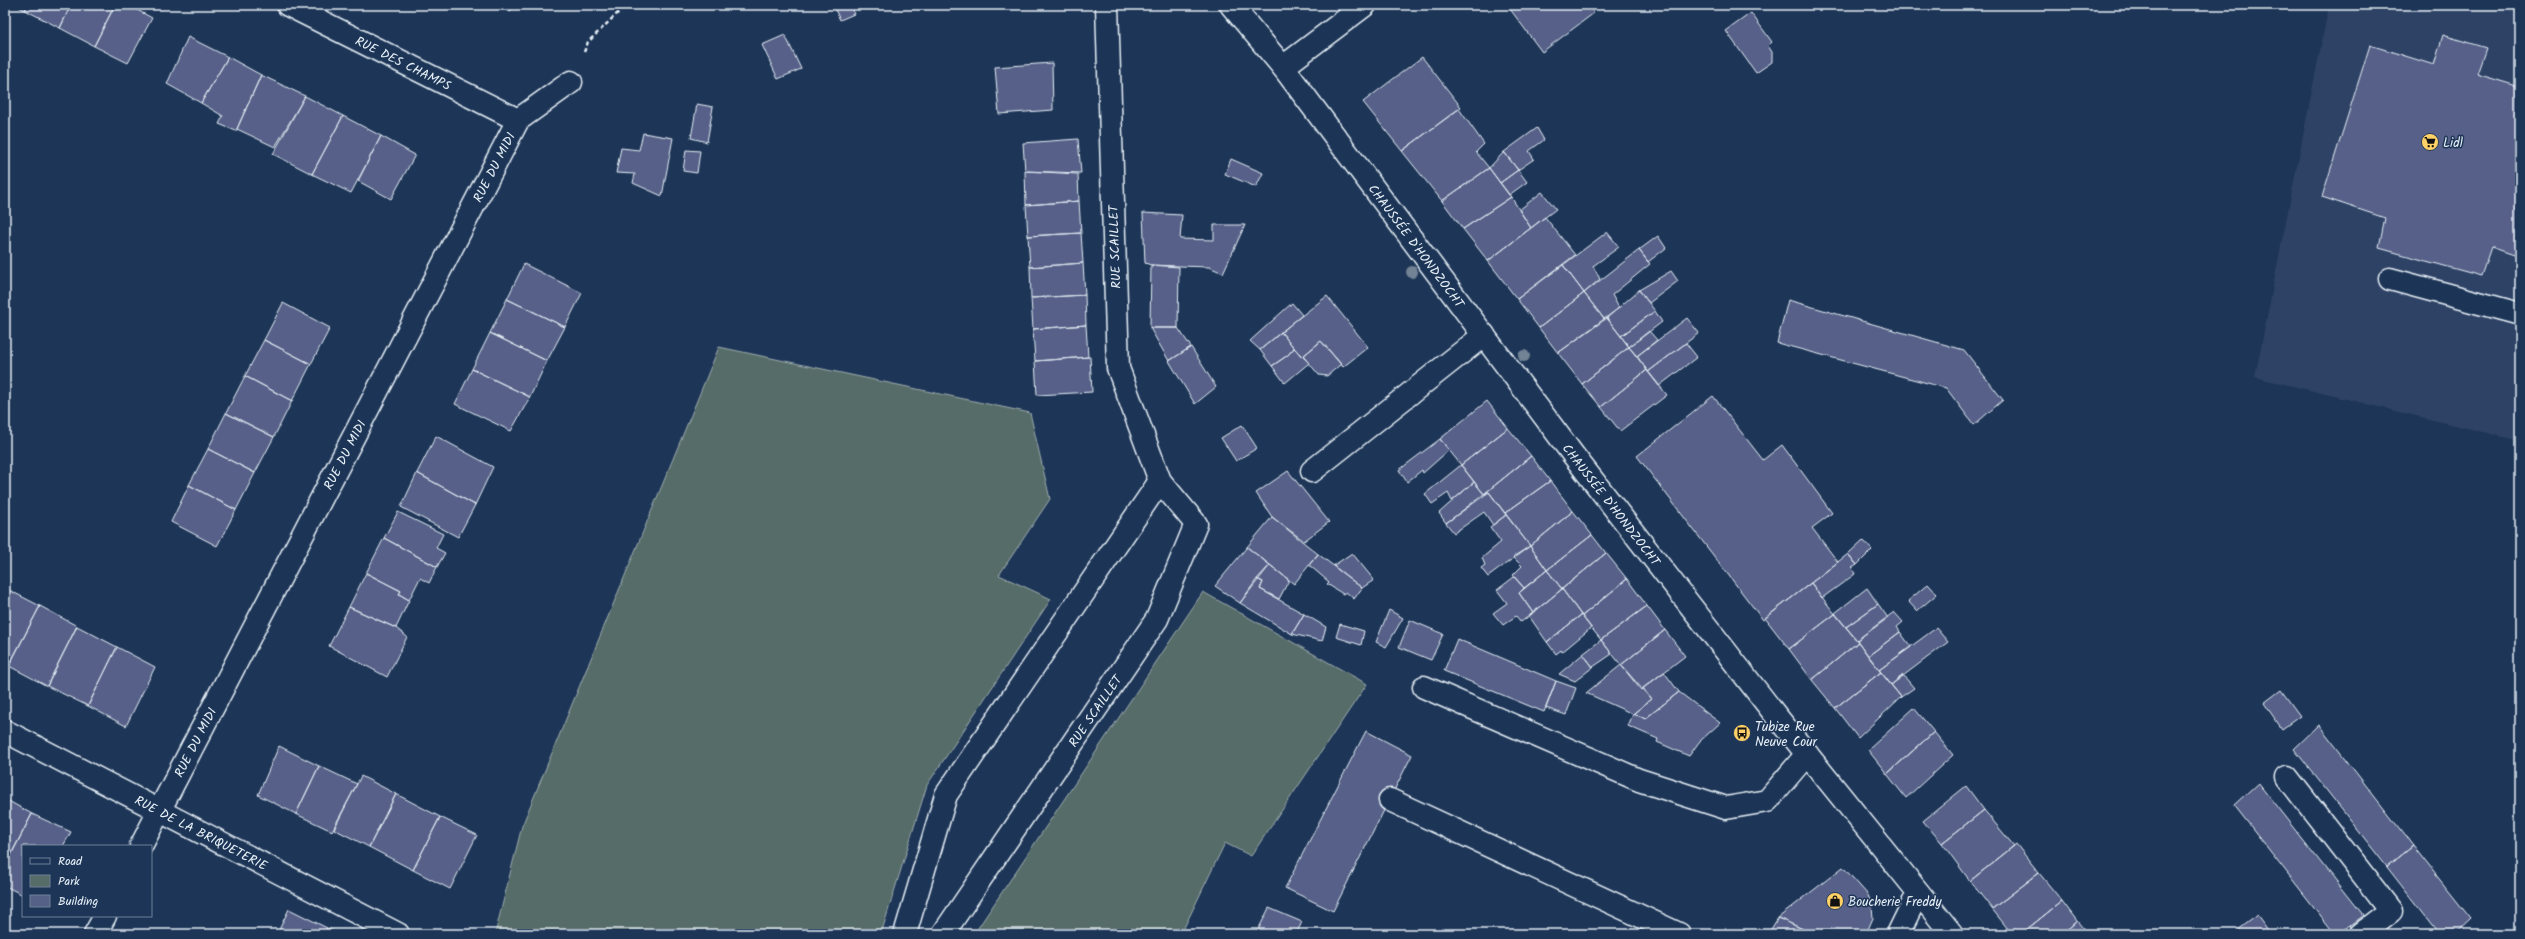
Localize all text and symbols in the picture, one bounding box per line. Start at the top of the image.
street label: RUE DES CHAMPS [351,31,454,97]
street label: RUE DU MIDI [468,129,522,206]
supermarket icon: Lidl [2420,132,2440,152]
place label: Lidl [2443,133,2463,154]
street label: CHAUSSÉE D'HONDZOCHT [1362,180,1469,314]
street label: RUE SCAILLET [1104,204,1127,289]
street label: RUE DU MIDI [319,417,372,494]
street label: CHAUSSÉE D'HONDZOCHT [1556,440,1665,572]
street label: RUE SCAILLET [1064,670,1129,752]
street label: RUE DU MIDI [169,704,223,782]
place label: Tubize Rue Neuve Cour [1755,717,1817,753]
bus stop icon: Tubize Rue Neuve Cour [1732,723,1752,743]
street label: RUE DE LA BRIQUETERIE [130,791,271,877]
legend [22,845,152,917]
text: Road [58,852,83,871]
text: Park [58,872,80,891]
shop icon: Boucherie Freddy [1825,891,1845,911]
text: Building [58,892,98,911]
place label: Boucherie Freddy [1848,892,1942,913]

